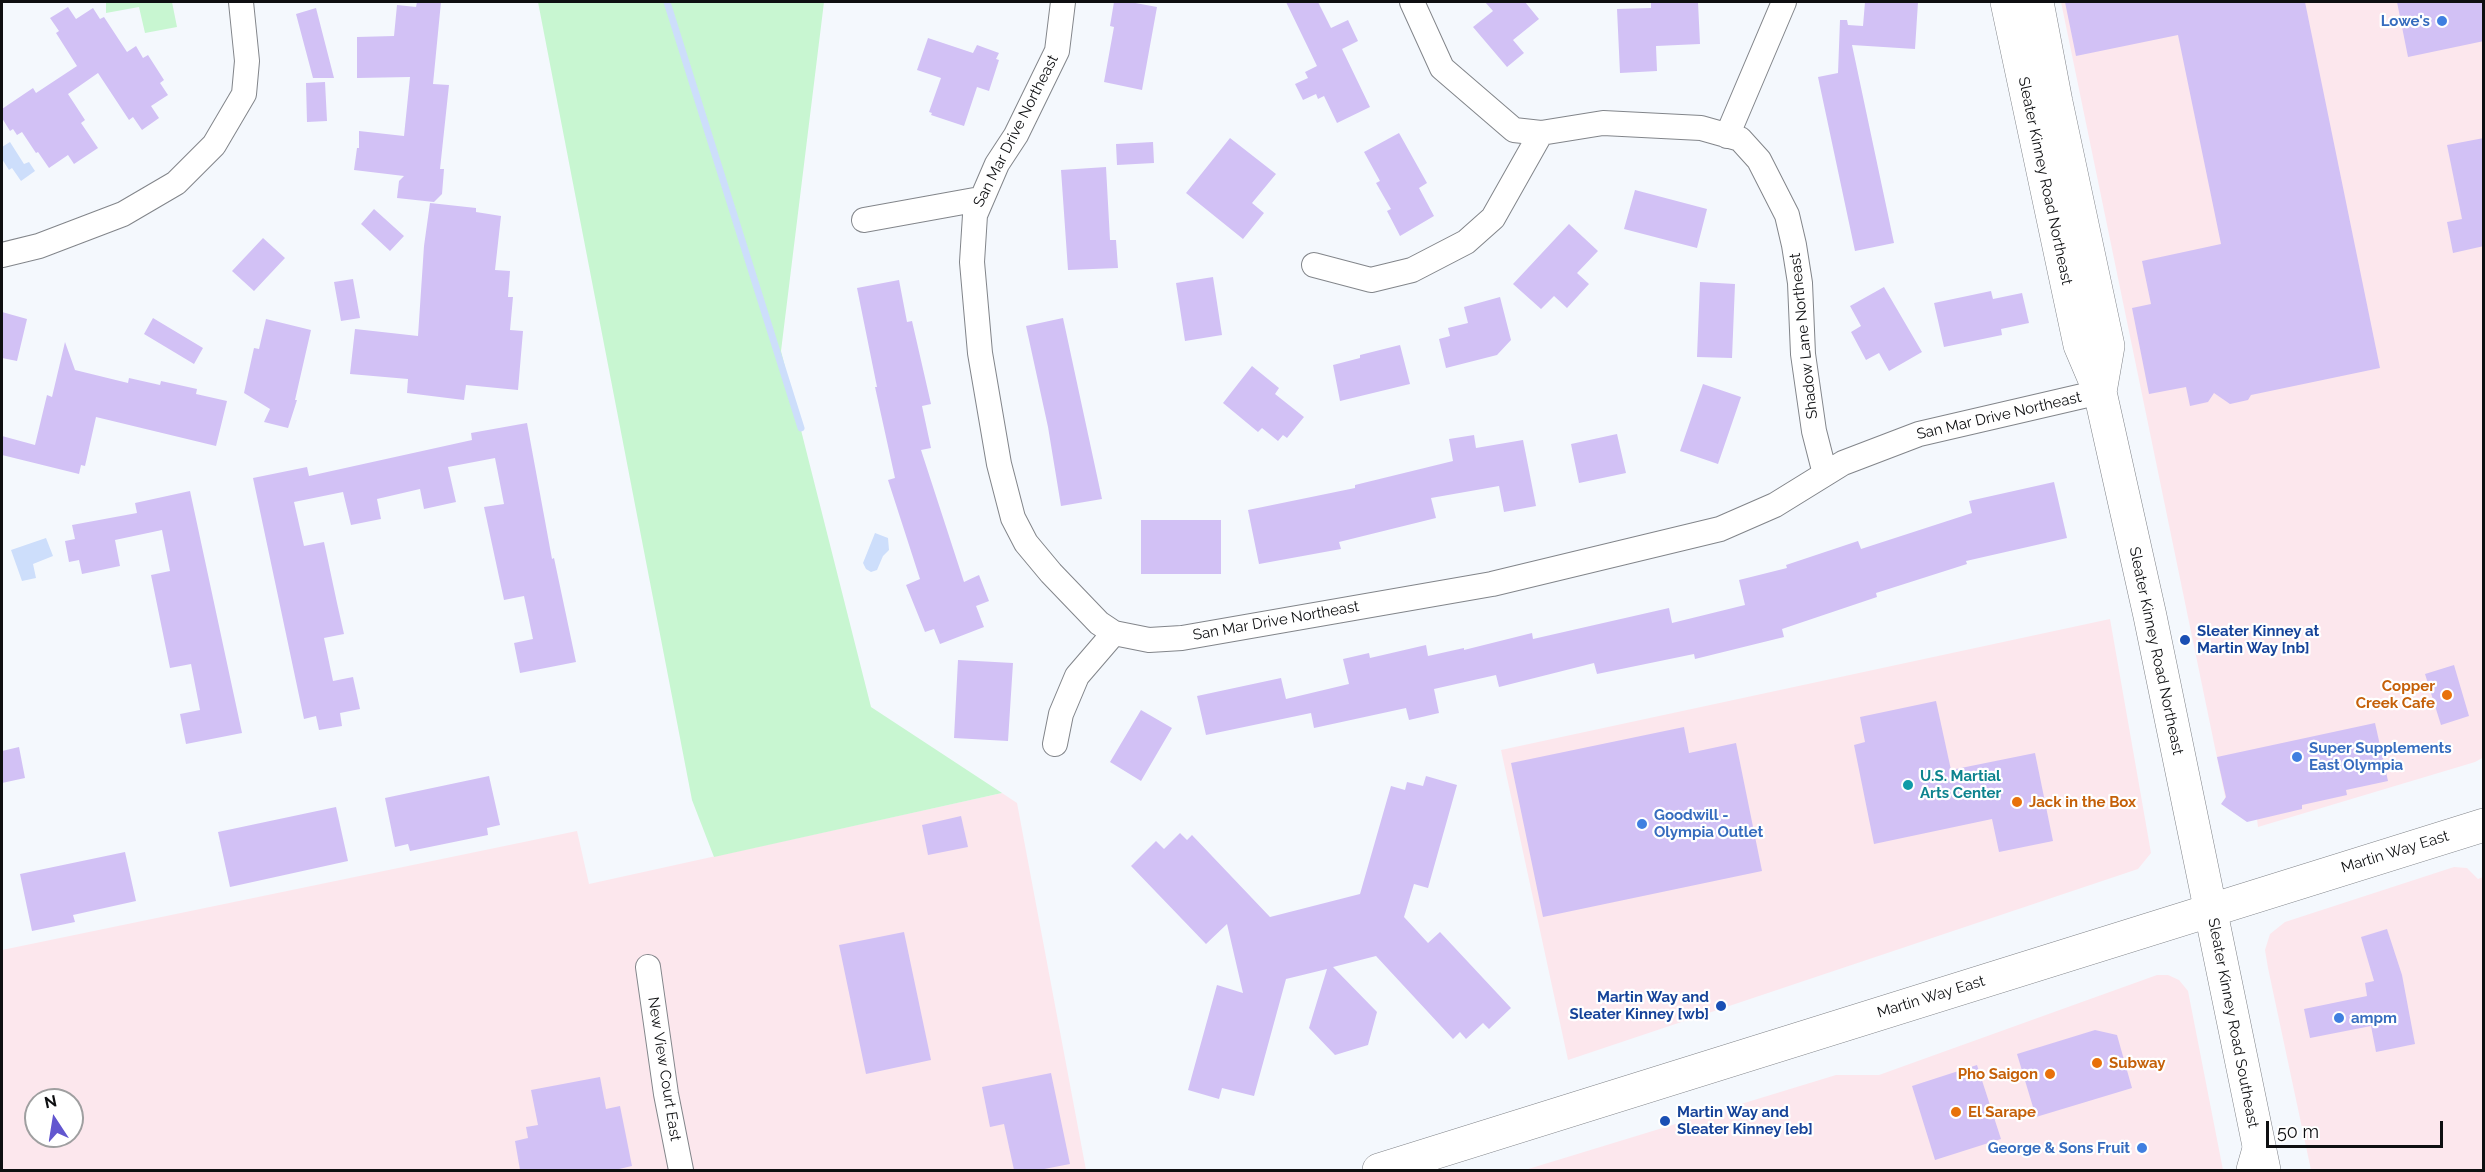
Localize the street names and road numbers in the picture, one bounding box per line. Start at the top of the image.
street label: San Mar Drive Northeast [970,52,1062,210]
street label: Sleater Kinney Road Northeast [2014,75,2076,287]
street label: Shadow Lane Northeast [1786,252,1822,420]
street label: San Mar Drive Northeast [1915,388,2083,444]
street label: Sleater Kinney Road Northeast [2125,545,2187,757]
street label: San Mar Drive Northeast [1191,598,1361,644]
street label: Martin Way East [2339,827,2451,877]
street label: Sleater Kinney Road Southeast [2204,916,2262,1130]
street label: Martin Way East [1875,972,1987,1022]
street label: New View Court East [644,996,684,1142]

